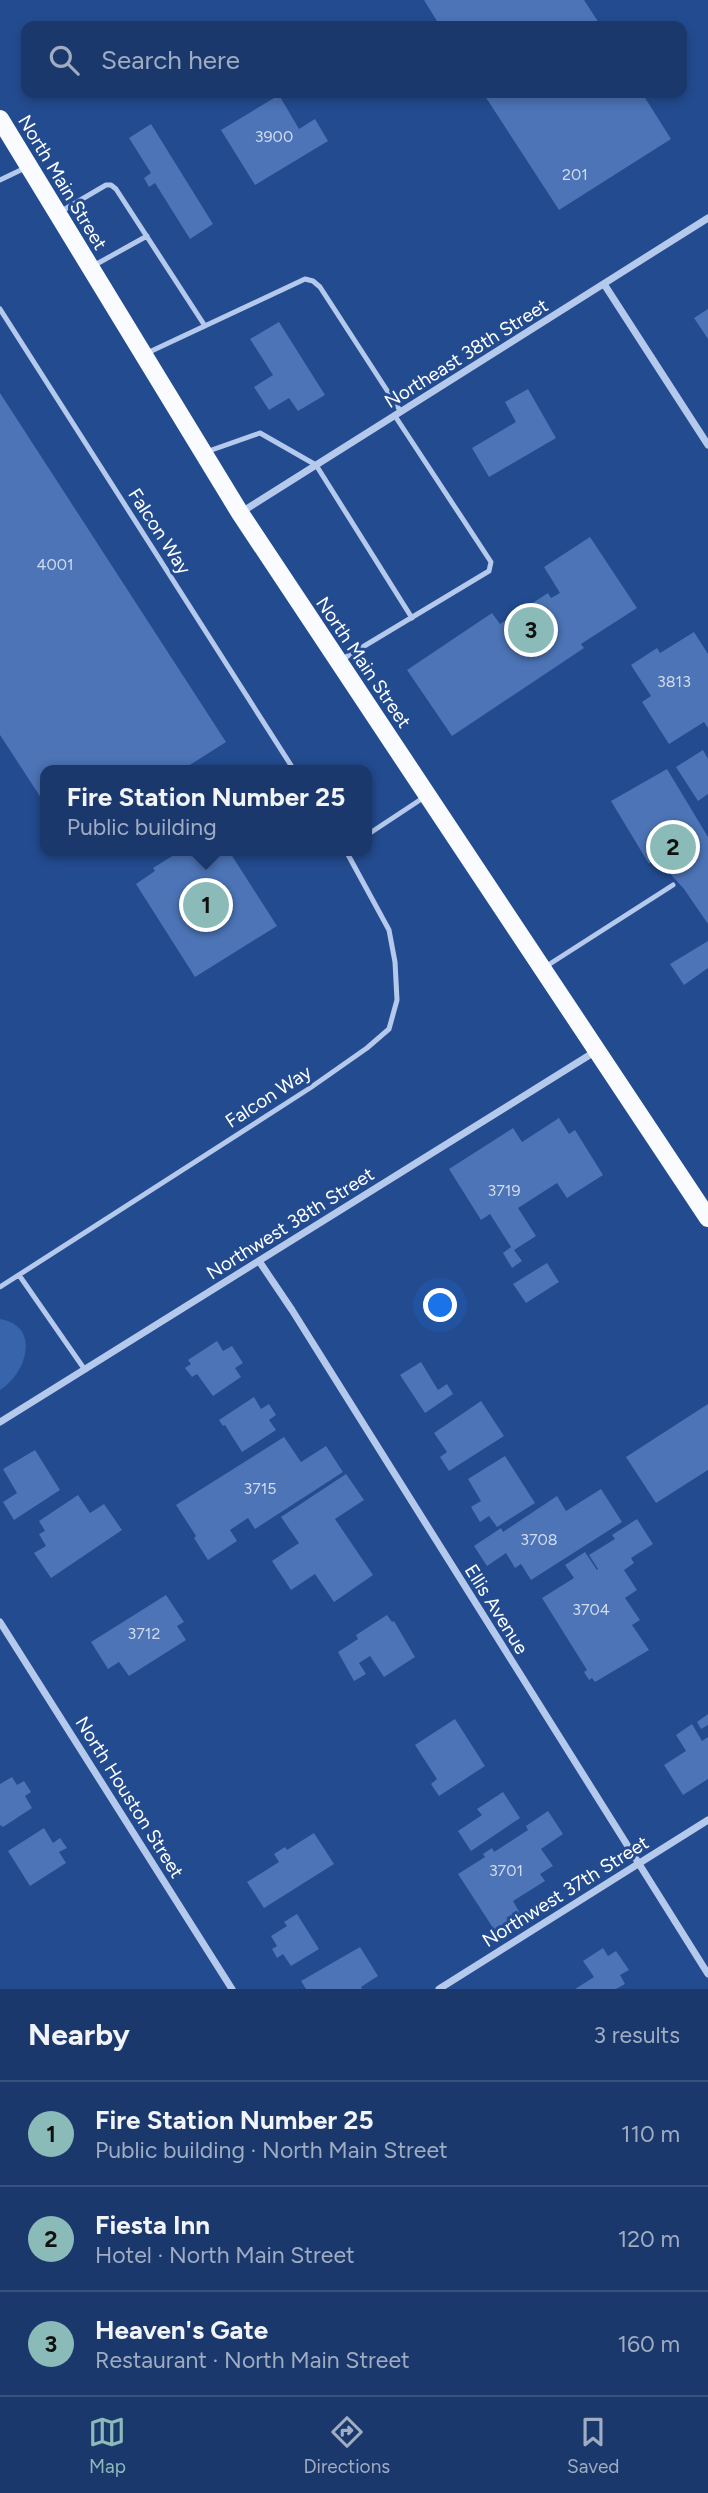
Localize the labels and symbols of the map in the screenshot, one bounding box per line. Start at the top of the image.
street label: North Main Street [13,111,112,254]
house number: 3900 [255,127,293,146]
house number: 201 [562,165,588,184]
street label: Northeast 38th Street [380,294,552,413]
street label: Falcon Way [123,484,196,578]
house number: 4001 [36,555,74,574]
street label: North Main Street [311,592,416,732]
pin: 3 [508,604,554,656]
house number: 3813 [657,672,691,691]
pin: 2 [650,821,696,873]
pin: 1 [183,879,229,931]
street label: Falcon Way [221,1060,315,1133]
street label: Northwest 38th Street [202,1162,378,1284]
house number: 3719 [488,1181,520,1200]
your location [423,1288,457,1322]
house number: 3715 [243,1479,277,1498]
house number: 3708 [520,1530,558,1549]
street label: Ellis Avenue [460,1560,533,1659]
house number: 3704 [572,1600,610,1619]
house number: 3712 [128,1624,160,1643]
street label: North Houston Street [71,1712,189,1882]
street label: Northwest 37th Street [478,1831,653,1952]
house number: 3701 [489,1861,523,1880]

